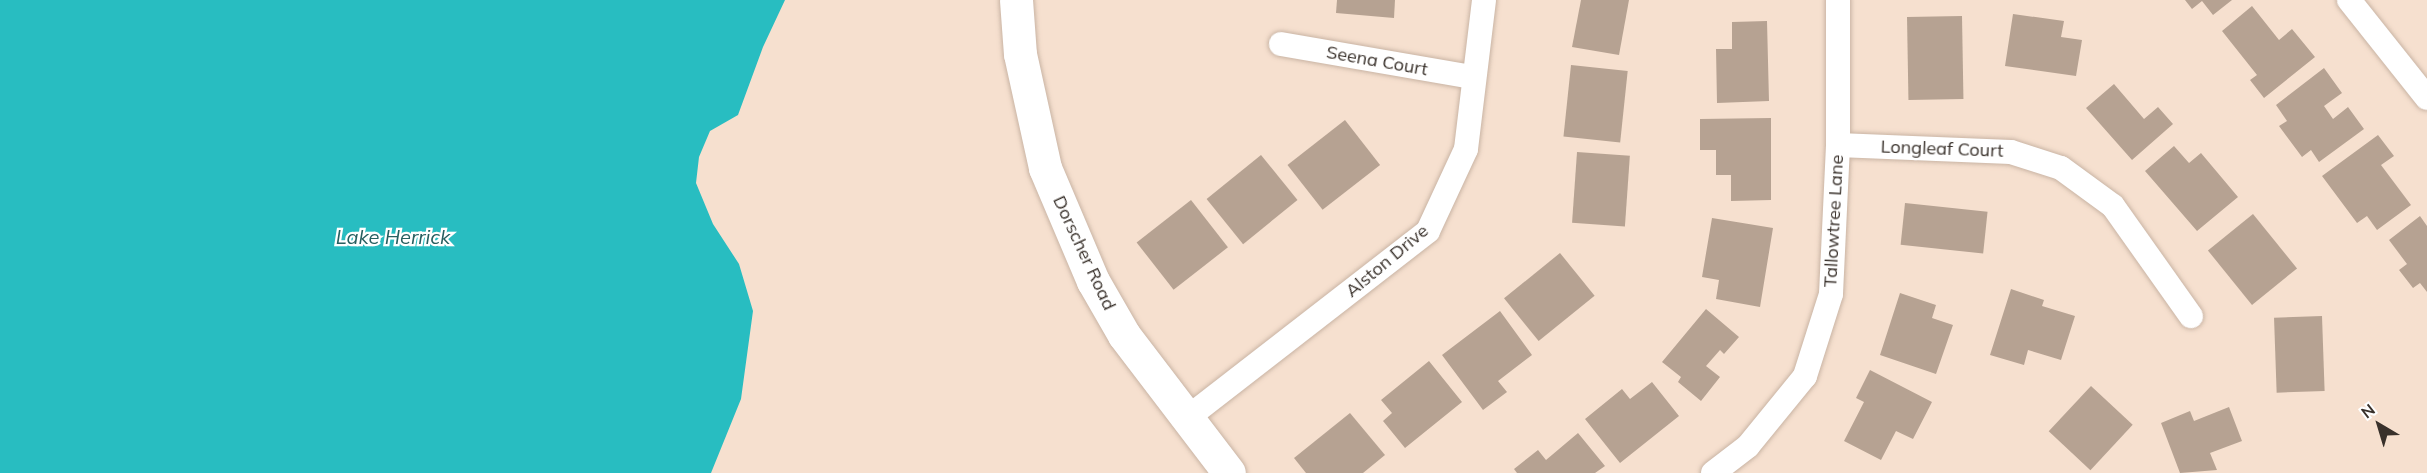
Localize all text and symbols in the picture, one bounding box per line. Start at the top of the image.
street label: Seena Court [1325,41,1429,81]
street label: Longleaf Court [1880,136,2004,162]
street label: Tallowtree Lane [1820,154,1848,288]
street label: Dorscher Road [1048,192,1120,314]
street label: Alston Drive [1341,220,1433,302]
water label: Lake Herrick [336,224,450,248]
north arrow [2349,395,2409,455]
text: N [2357,399,2379,422]

